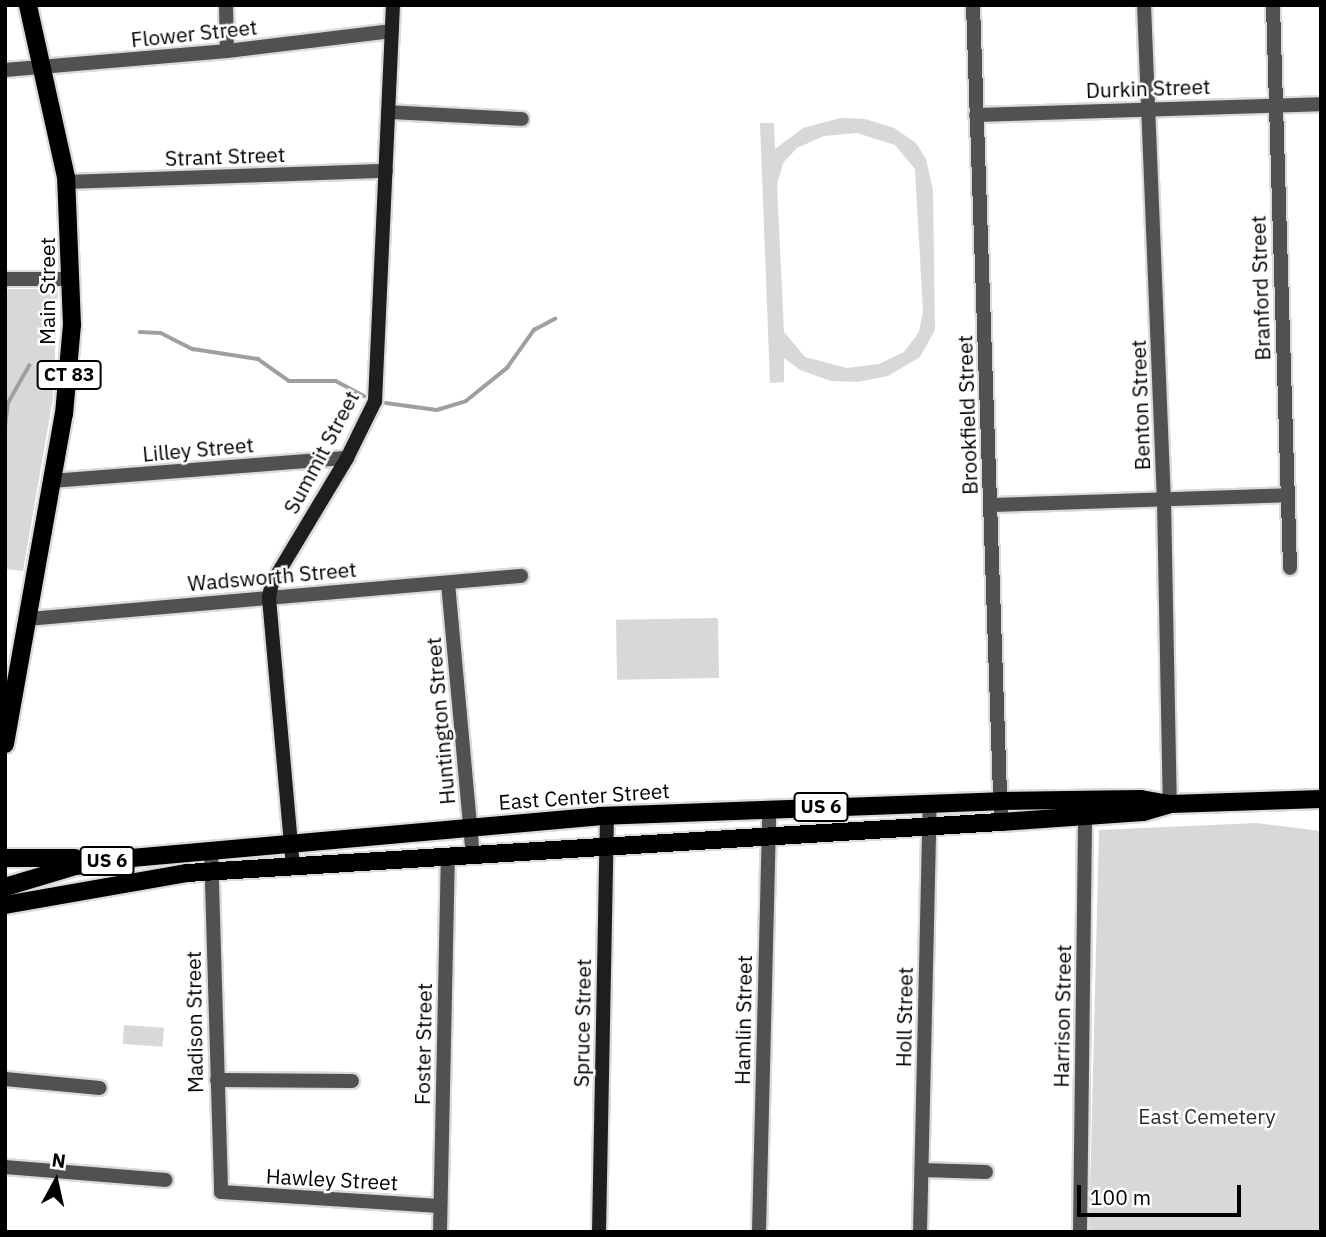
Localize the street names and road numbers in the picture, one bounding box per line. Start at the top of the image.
street label: Flower Street [130,14,258,52]
street label: Durkin Street [1085,73,1211,103]
street label: Strant Street [164,141,286,171]
street label: Branford Street [1245,215,1275,361]
street label: Main Street [34,237,60,345]
street label: Brookfield Street [952,335,982,495]
street label: Benton Street [1125,339,1155,471]
road number: CT 83 [36,360,102,390]
street label: Summit Street [278,386,364,518]
street label: Lilley Street [141,432,255,466]
street label: Wadsworth Street [187,556,357,596]
street label: Huntington Street [420,636,460,806]
street label: East Center Street [498,777,670,815]
road number: US 6 [793,792,849,822]
road number: US 6 [79,846,135,876]
street label: Harrison Street [1048,944,1076,1088]
street label: Madison Street [180,951,208,1093]
street label: Hamlin Street [729,955,757,1085]
street label: Spruce Street [568,959,596,1087]
street label: Holl Street [891,967,917,1067]
street label: Foster Street [409,983,437,1105]
street label: Hawley Street [265,1163,399,1195]

